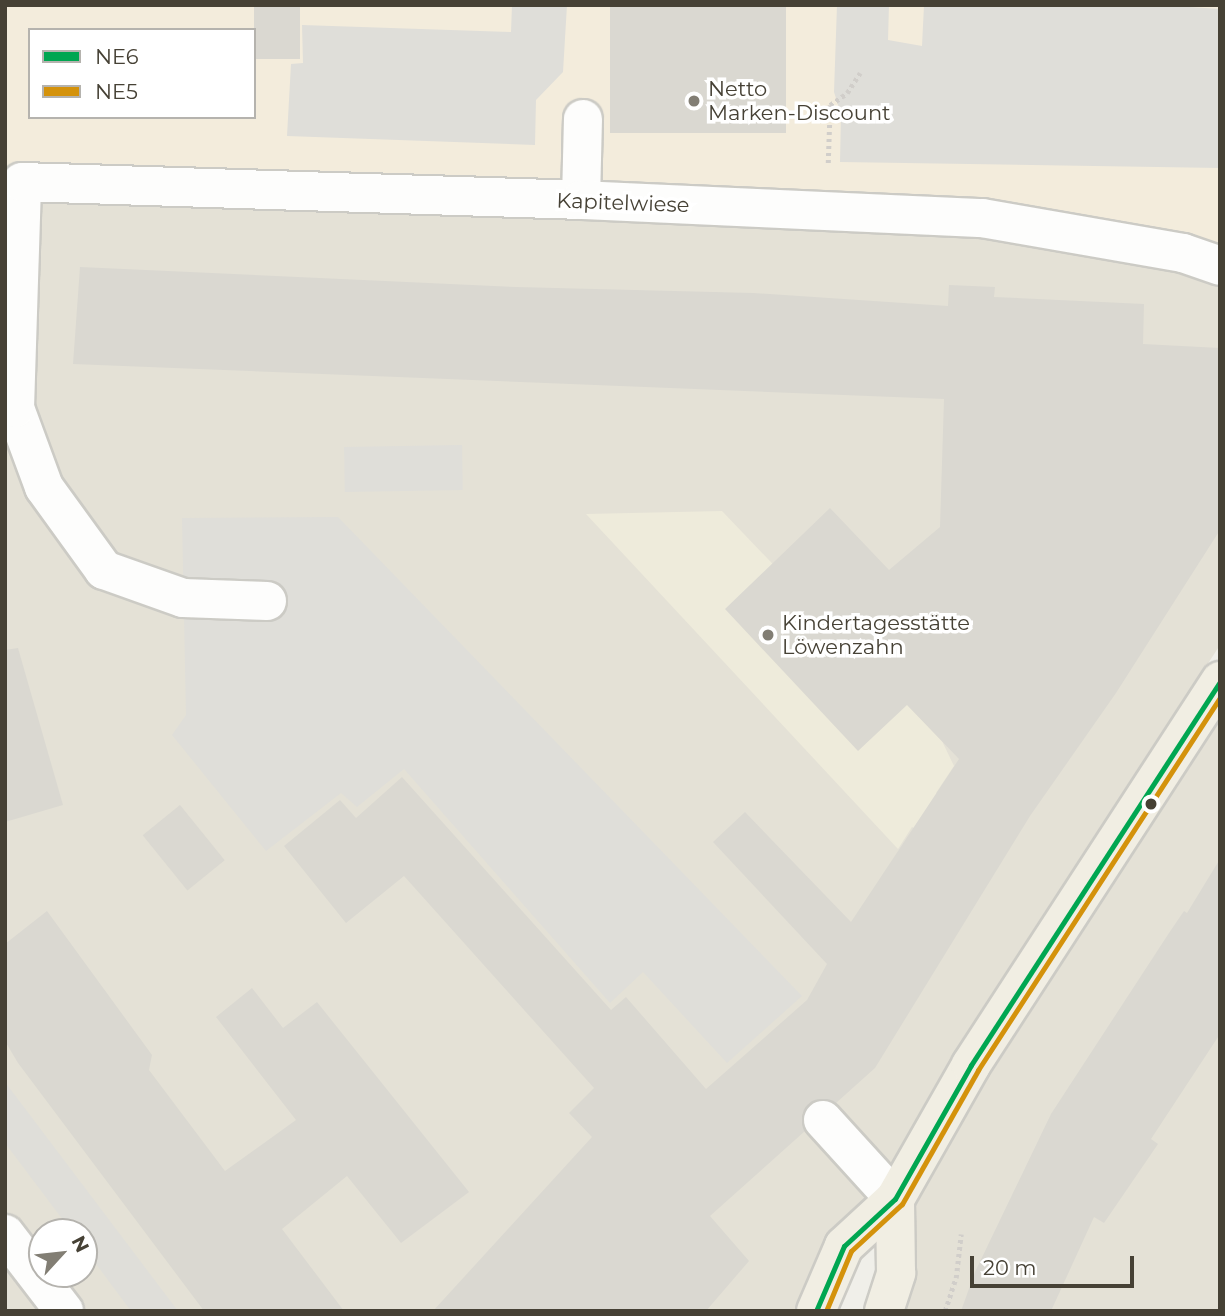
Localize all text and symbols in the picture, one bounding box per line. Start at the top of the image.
legend [28,28,256,119]
text: NE6 [95,44,139,69]
place label: Netto Marken-Discount [708,76,891,126]
text: NE5 [95,79,138,104]
marker: Netto Marken-Discount [686,93,702,109]
street label: Kapitelwiese [556,188,690,218]
place label: Kindertagesstätte Löwenzahn [782,610,970,660]
marker: Kindertagesstätte Löwenzahn [760,627,776,643]
unlabelled marker [1144,797,1158,811]
north arrow [28,1218,98,1288]
text: N [67,1232,94,1256]
scale bar [973,1242,1138,1286]
text: 20 m [983,1255,1037,1280]

